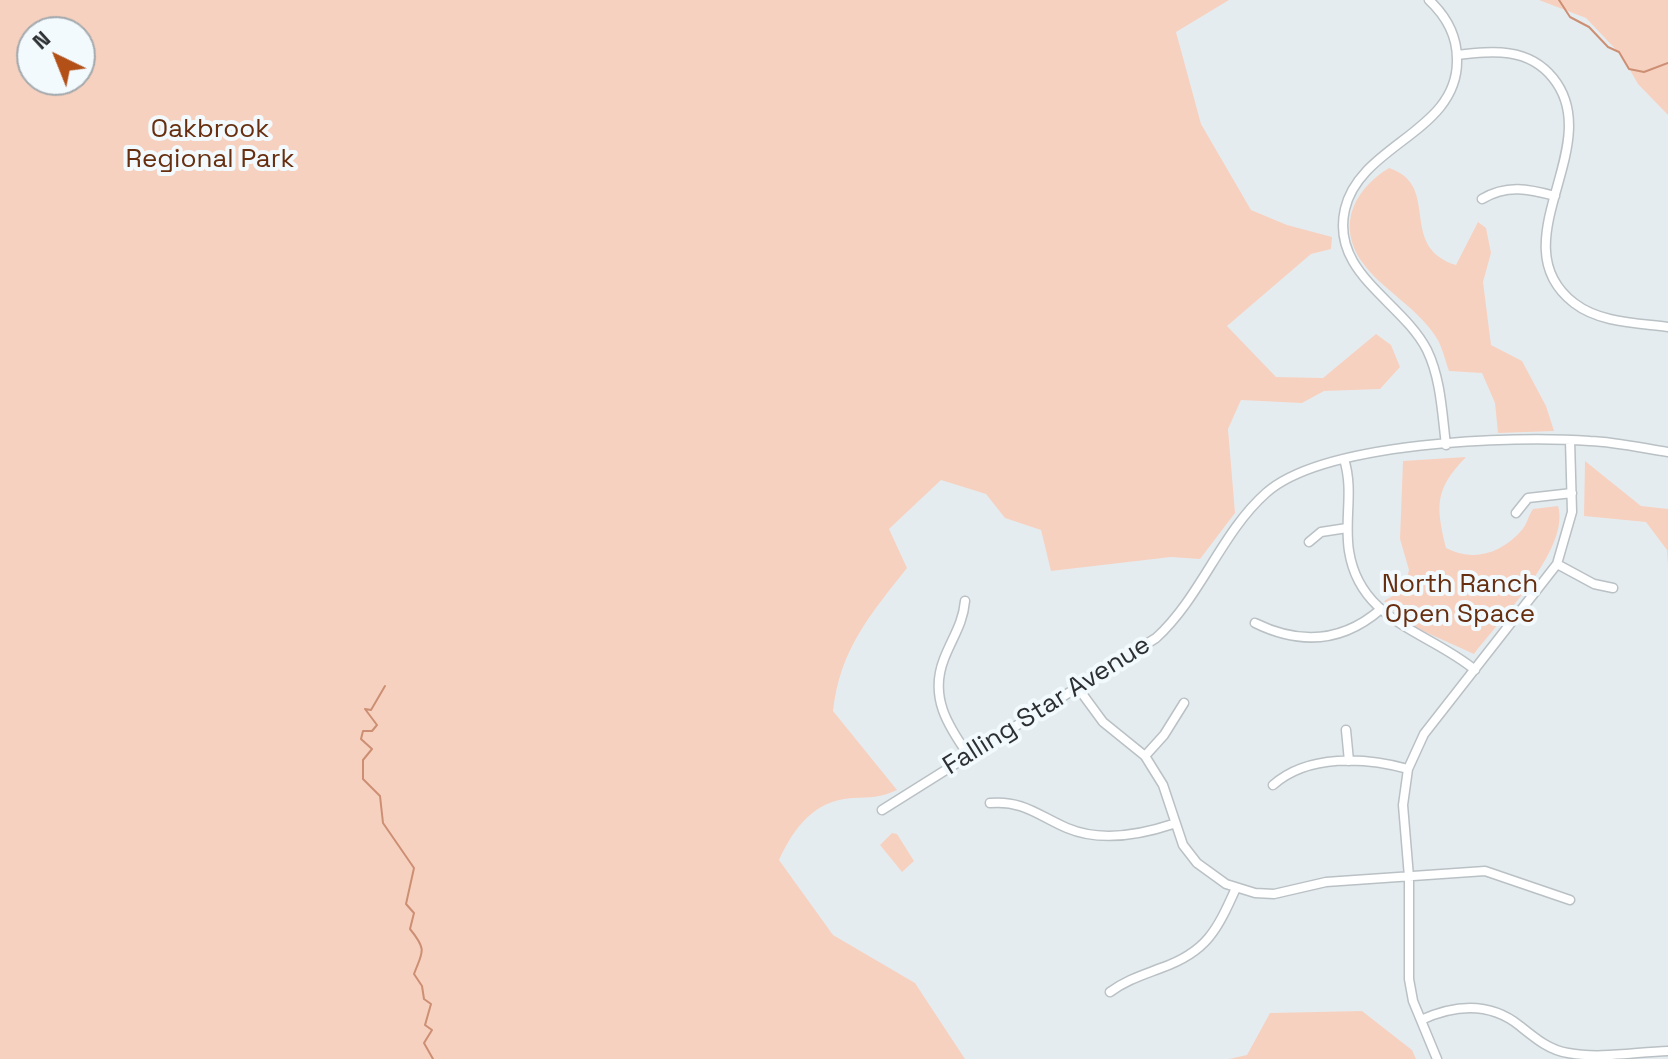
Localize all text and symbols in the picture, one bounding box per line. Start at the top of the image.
north arrow [16,16,96,96]
text: N [26,25,56,55]
park label: Oakbrook Regional Park [126,114,294,176]
park label: North Ranch Open Space [1382,569,1538,630]
street label: Falling Star Avenue [938,630,1156,782]

